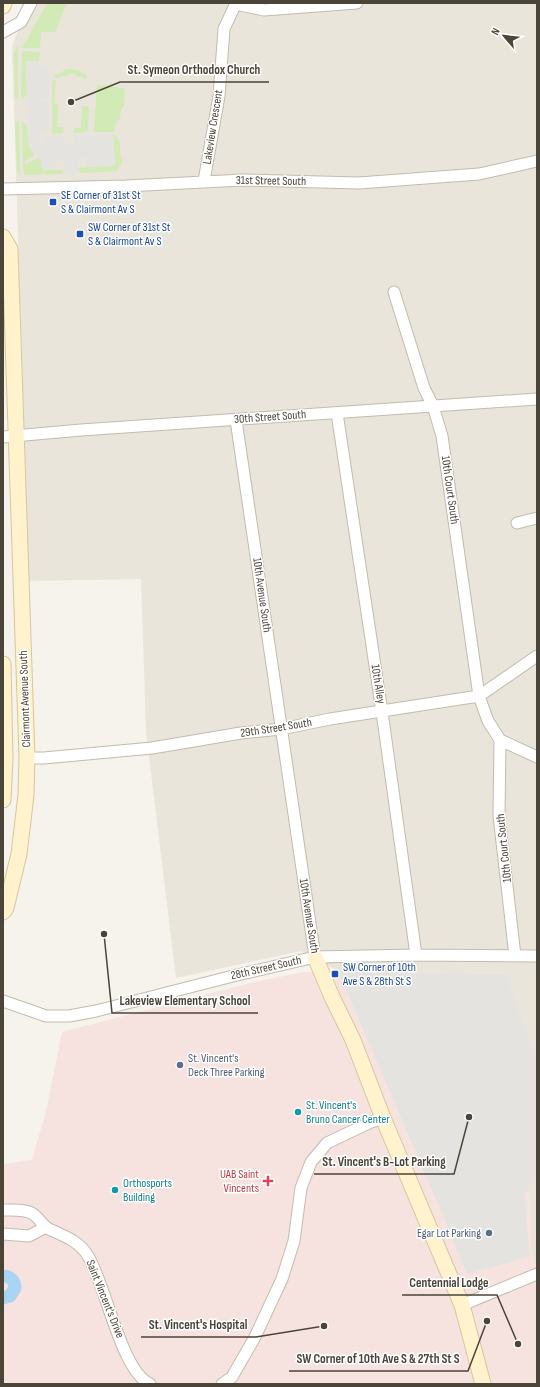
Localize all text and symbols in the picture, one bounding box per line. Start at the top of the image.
north arrow [484,16,524,56]
text: N [488,26,503,37]
callout: St. Symeon Orthodox Church [120,57,269,82]
text: St. Symeon Orthodox Church [128,62,261,78]
street label: Lakeview Crescent [200,88,226,165]
street label: 31st Street South [236,173,306,189]
place label: SE Corner of 31st St S & Clairmont Av S [61,188,141,217]
marker: SE Corner of 31st St S & Clairmont Av S [48,197,58,207]
place label: SW Corner of 31st St S & Clairmont Av S [88,220,171,249]
marker: SW Corner of 31st St S & Clairmont Av S [75,229,85,239]
street label: 30th Street South [233,407,307,427]
street label: 10th Court South [438,455,462,525]
street label: 10th Avenue South [249,557,275,633]
street label: Clairmont Avenue South [16,650,34,748]
street label: 10th Alley [368,663,389,705]
street label: 29th Street South [239,715,313,741]
street label: 10th Court South [493,813,515,883]
street label: 10th Avenue South [296,878,322,954]
street label: 28th Street South [229,953,303,983]
place label: SW Corner of 10th Ave S & 28th St S [342,960,416,989]
marker: SW Corner of 10th Ave S & 28th St S [330,969,340,979]
callout: Lakeview Elementary School [112,988,258,1013]
text: Lakeview Elementary School [120,993,251,1009]
place label: St. Vincent's Deck Three Parking [188,1051,265,1080]
marker: St. Vincent's Deck Three Parking [175,1060,185,1070]
place label: St. Vincent's Bruno Cancer Center [306,1098,390,1127]
marker: St. Vincent's Bruno Cancer Center [293,1107,303,1117]
callout: St. Vincent's B-Lot Parking [314,1149,454,1174]
text: St. Vincent's B-Lot Parking [322,1154,446,1170]
place label: UAB Saint Vincents [220,1167,259,1196]
marker: UAB Saint Vincents [262,1175,274,1187]
place label: Orthosports Building [123,1176,172,1205]
marker: Orthosports Building [110,1185,120,1195]
place label: Egar Lot Parking [417,1226,481,1241]
marker: Egar Lot Parking [484,1228,494,1238]
street label: Saint Vincent's Drive [82,1258,128,1340]
callout: Centennial Lodge [402,1270,497,1295]
text: Centennial Lodge [409,1275,489,1291]
callout: St. Vincent's Hospital [141,1312,256,1337]
text: St. Vincent's Hospital [149,1317,248,1333]
callout: SW Corner of 10th Ave S & 27th St S [289,1346,468,1371]
text: SW Corner of 10th Ave S & 27th St S [296,1351,460,1367]

